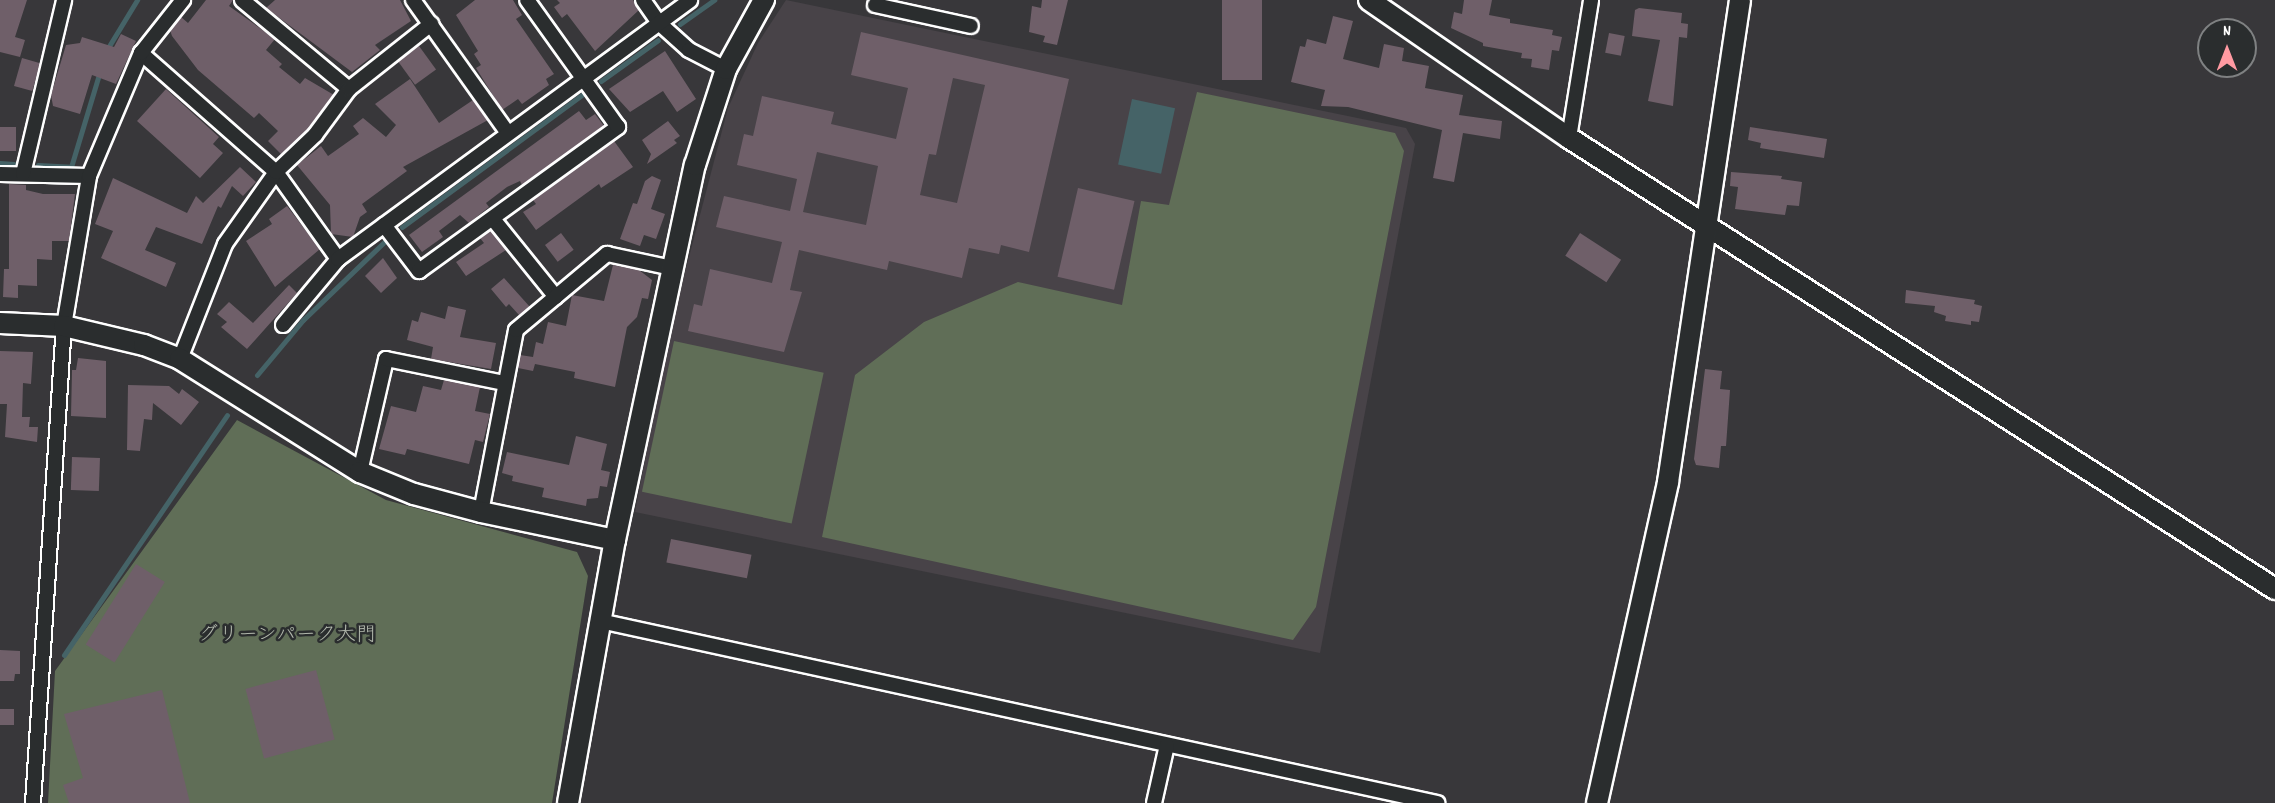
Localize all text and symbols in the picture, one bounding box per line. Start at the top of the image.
north arrow [2197,18,2257,78]
text: N [2223,20,2231,43]
park label: グリーンパーク大門 [197,624,377,648]

